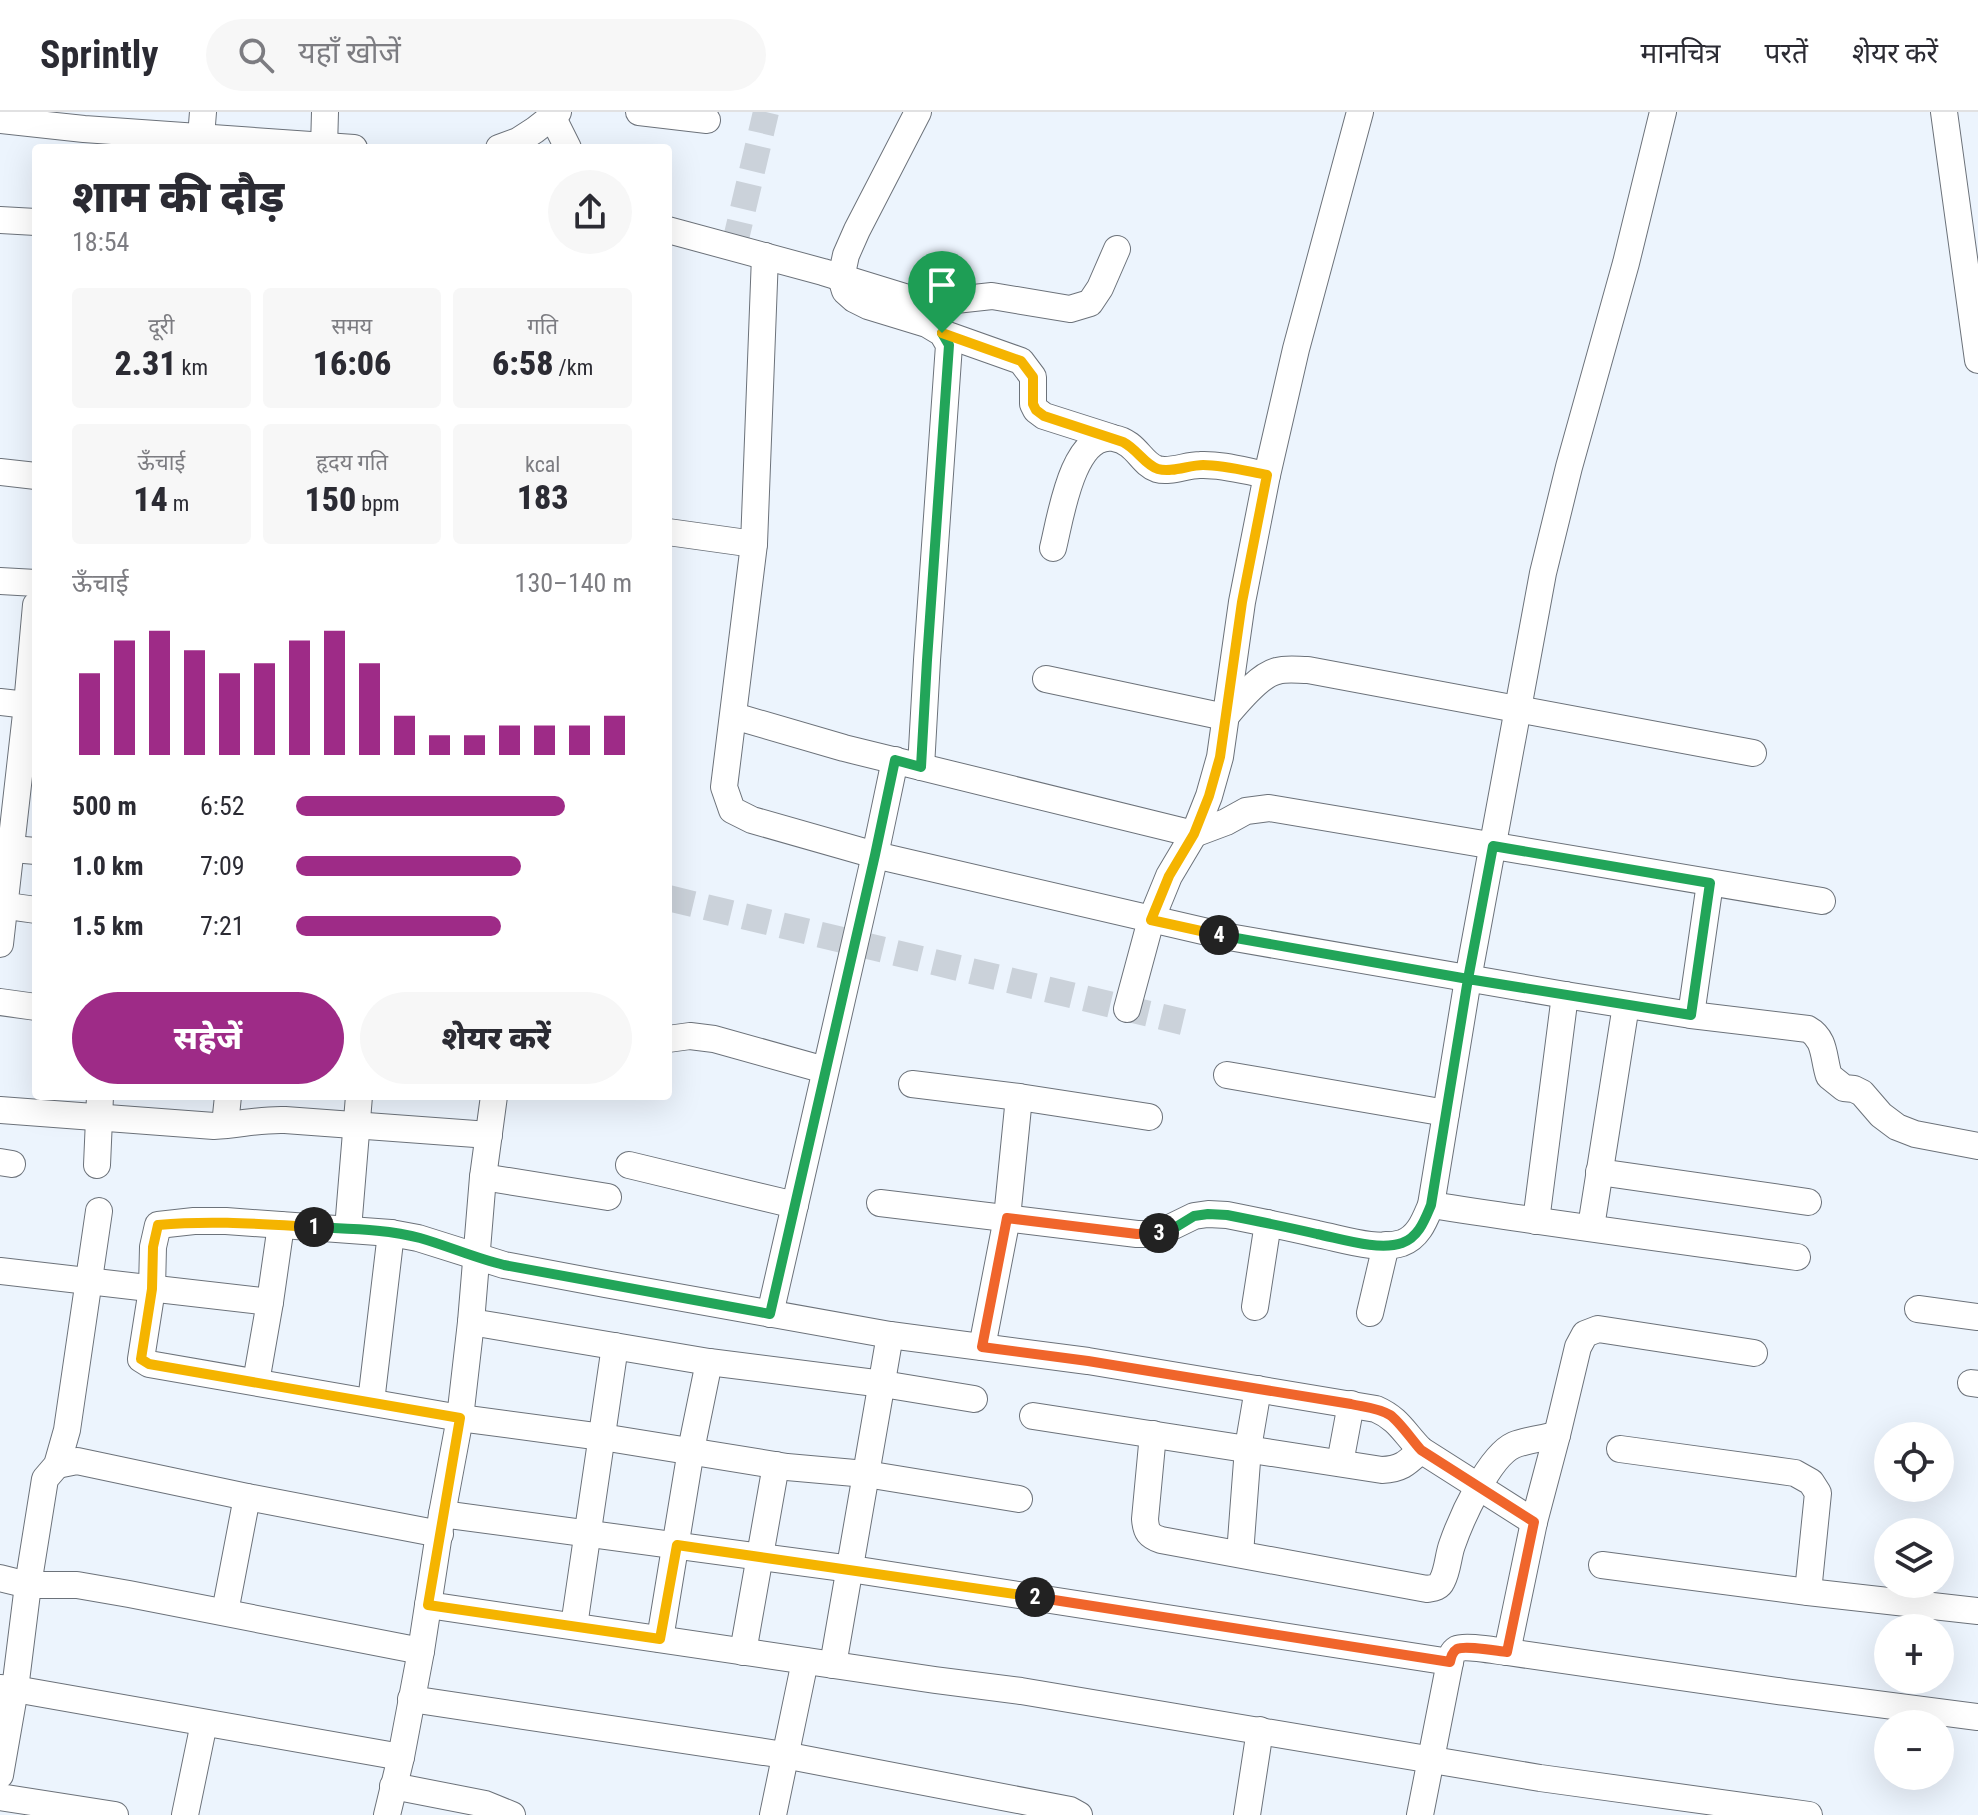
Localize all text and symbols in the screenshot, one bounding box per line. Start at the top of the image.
search box [206,19,766,91]
text: Sprintly [40,33,158,77]
icon: search [234,33,278,77]
text: यहाँ खोजें [298,35,401,70]
text: मानचित्र [1641,37,1721,70]
text: परतें [1765,37,1808,70]
text: शेयर करें [1852,37,1938,70]
button: share [548,170,632,254]
text: शाम की दौड़ [72,171,284,223]
text: 18:54 [72,227,129,257]
pin [908,251,976,333]
icon: arrive [920,263,964,307]
text: दूरी [148,314,175,339]
text: समय [332,314,372,339]
text: गति [527,314,558,339]
text: 2.31 [115,343,177,383]
text: 16:06 [313,343,391,383]
text: 6:58 [492,343,554,383]
text: km [177,355,208,380]
text: /km [554,355,593,380]
text: ऊँचाई [137,450,185,475]
text: हृदय गति [316,450,388,475]
text: kcal [525,452,560,477]
text: 183 [517,477,569,517]
text: 14 [133,479,168,519]
text: 150 [304,479,356,519]
text: m [168,491,189,516]
text: bpm [356,491,400,516]
text: ऊँचाई [72,568,128,598]
text: 130–140 m [515,568,632,598]
text: 500 m [72,791,137,821]
text: 6:52 [200,791,245,821]
text: 1.0 km [72,851,144,881]
text: 7:09 [200,851,245,881]
text: 1.5 km [72,911,144,941]
text: 7:21 [200,911,245,941]
pin: 4 [1199,915,1239,955]
text: 4 [1213,922,1225,947]
button: सहेजें [72,992,344,1084]
button: शेयर करें [360,992,632,1084]
pin: 1 [294,1207,334,1247]
pin: 3 [1139,1213,1179,1253]
text: 1 [308,1214,320,1239]
text: 3 [1153,1220,1165,1245]
map controls [1874,1422,1954,1790]
button: locate [1874,1422,1954,1502]
button: layers [1874,1518,1954,1598]
pin: 2 [1015,1577,1055,1617]
text: 2 [1029,1584,1041,1609]
button: + [1874,1614,1954,1694]
button: − [1874,1710,1954,1790]

